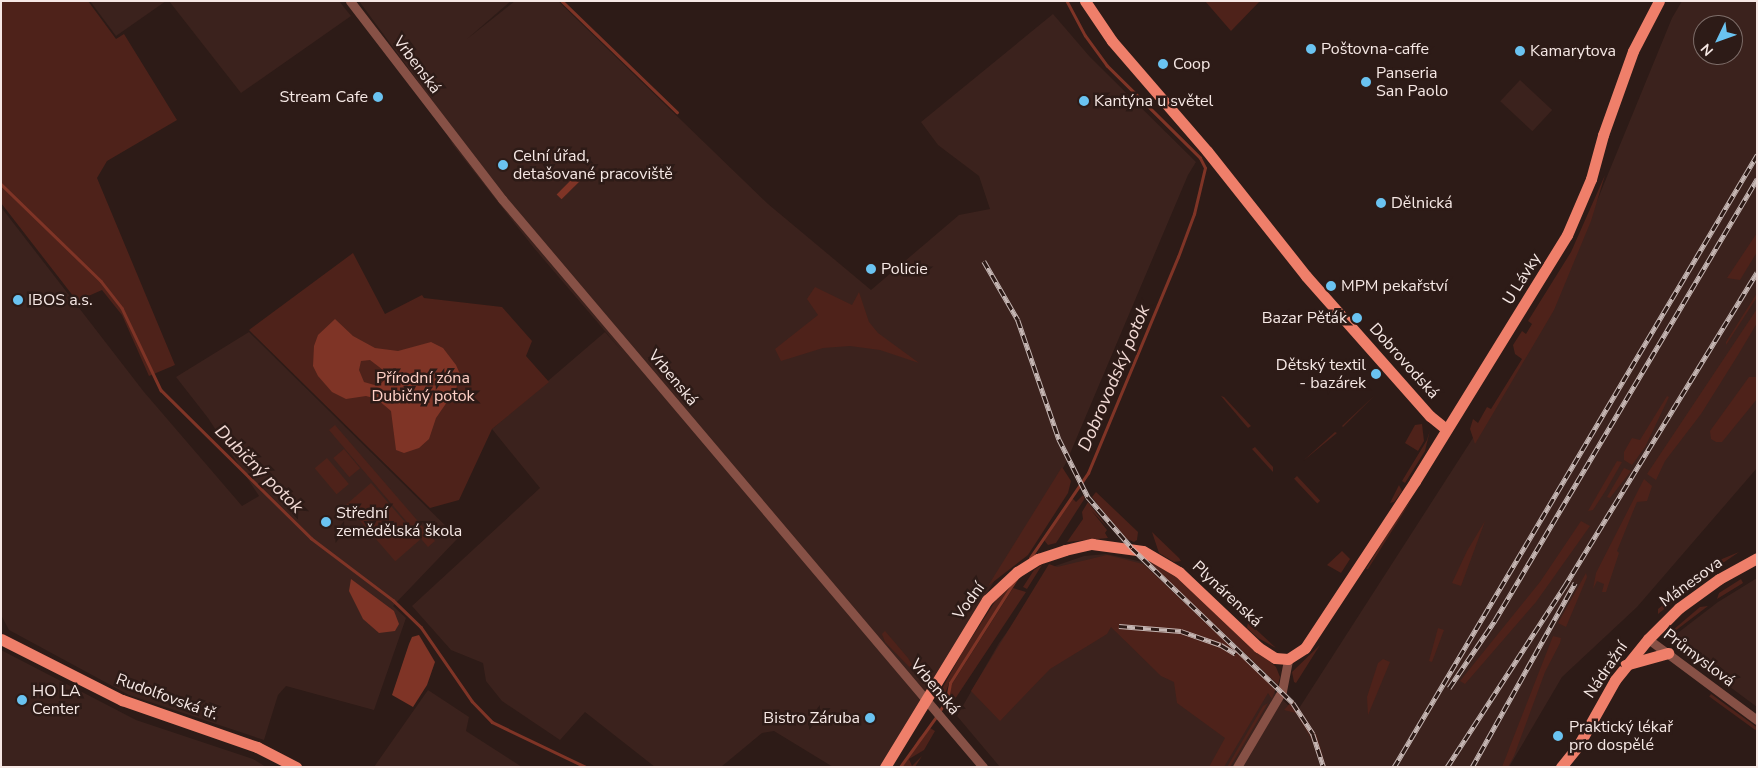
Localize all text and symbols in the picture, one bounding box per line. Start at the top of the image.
north arrow [1693,15,1743,65]
street label: Vrbenská [389,33,445,97]
place label: Poštovna-caffe [1321,39,1429,59]
text: N [1697,39,1718,60]
place label: Kamarytova [1530,41,1616,61]
marker: Poštovna-caffe [1305,43,1317,55]
marker: Kamarytova [1514,45,1526,57]
place label: Coop [1173,54,1210,74]
marker: Coop [1157,58,1169,70]
place label: Panseria San Paolo [1376,63,1448,101]
marker: Panseria San Paolo [1360,76,1372,88]
place label: Stream Cafe [280,87,368,107]
marker: Stream Cafe [372,91,384,103]
place label: Kantýna u světel [1094,91,1213,111]
marker: Kantýna u světel [1078,95,1090,107]
place label: Celní úřad, detašované pracoviště [513,146,673,184]
marker: Celní úřad, detašované pracoviště [497,159,509,171]
place label: Dělnická [1391,193,1453,213]
marker: Dělnická [1375,197,1387,209]
street label: U Lávky [1499,250,1545,308]
place label: Policie [881,259,928,279]
marker: Policie [865,263,877,275]
place label: MPM pekařství [1341,276,1448,296]
marker: MPM pekařství [1325,280,1337,292]
place label: IBOS a.s. [28,290,93,310]
marker: IBOS a.s. [12,294,24,306]
water label: Dobrovodský potok [1073,302,1155,454]
place label: Bazar Pěťák [1262,308,1347,328]
marker: Bazar Pěťák [1351,312,1363,324]
street label: Dobrovodská [1365,319,1443,403]
street label: Vrbenská [644,346,702,410]
place label: Dětský textil - bazárek [1276,355,1366,393]
park label: Přírodní zóna Dubičný potok [371,368,475,406]
marker: Dětský textil - bazárek [1370,368,1382,380]
water label: Dubičný potok [210,420,308,518]
place label: Střední zemědělská škola [336,503,462,541]
marker: Střední zemědělská škola [320,516,332,528]
street label: Mánesova [1656,553,1726,611]
street label: Plynárenská [1188,557,1266,631]
street label: Vodní [949,579,989,623]
street label: Průmyslová [1660,625,1738,691]
street label: Nádražní [1580,638,1632,702]
street label: Vrbenská [906,655,964,719]
street label: Rudolfovská tř. [113,670,221,724]
place label: HO LA Center [32,681,81,719]
marker: HO LA Center [16,694,28,706]
place label: Bistro Záruba [763,708,860,728]
marker: Bistro Záruba [864,712,876,724]
place label: Praktický lékař pro dospělé [1569,717,1673,755]
marker: Praktický lékař pro dospělé [1551,729,1565,743]

